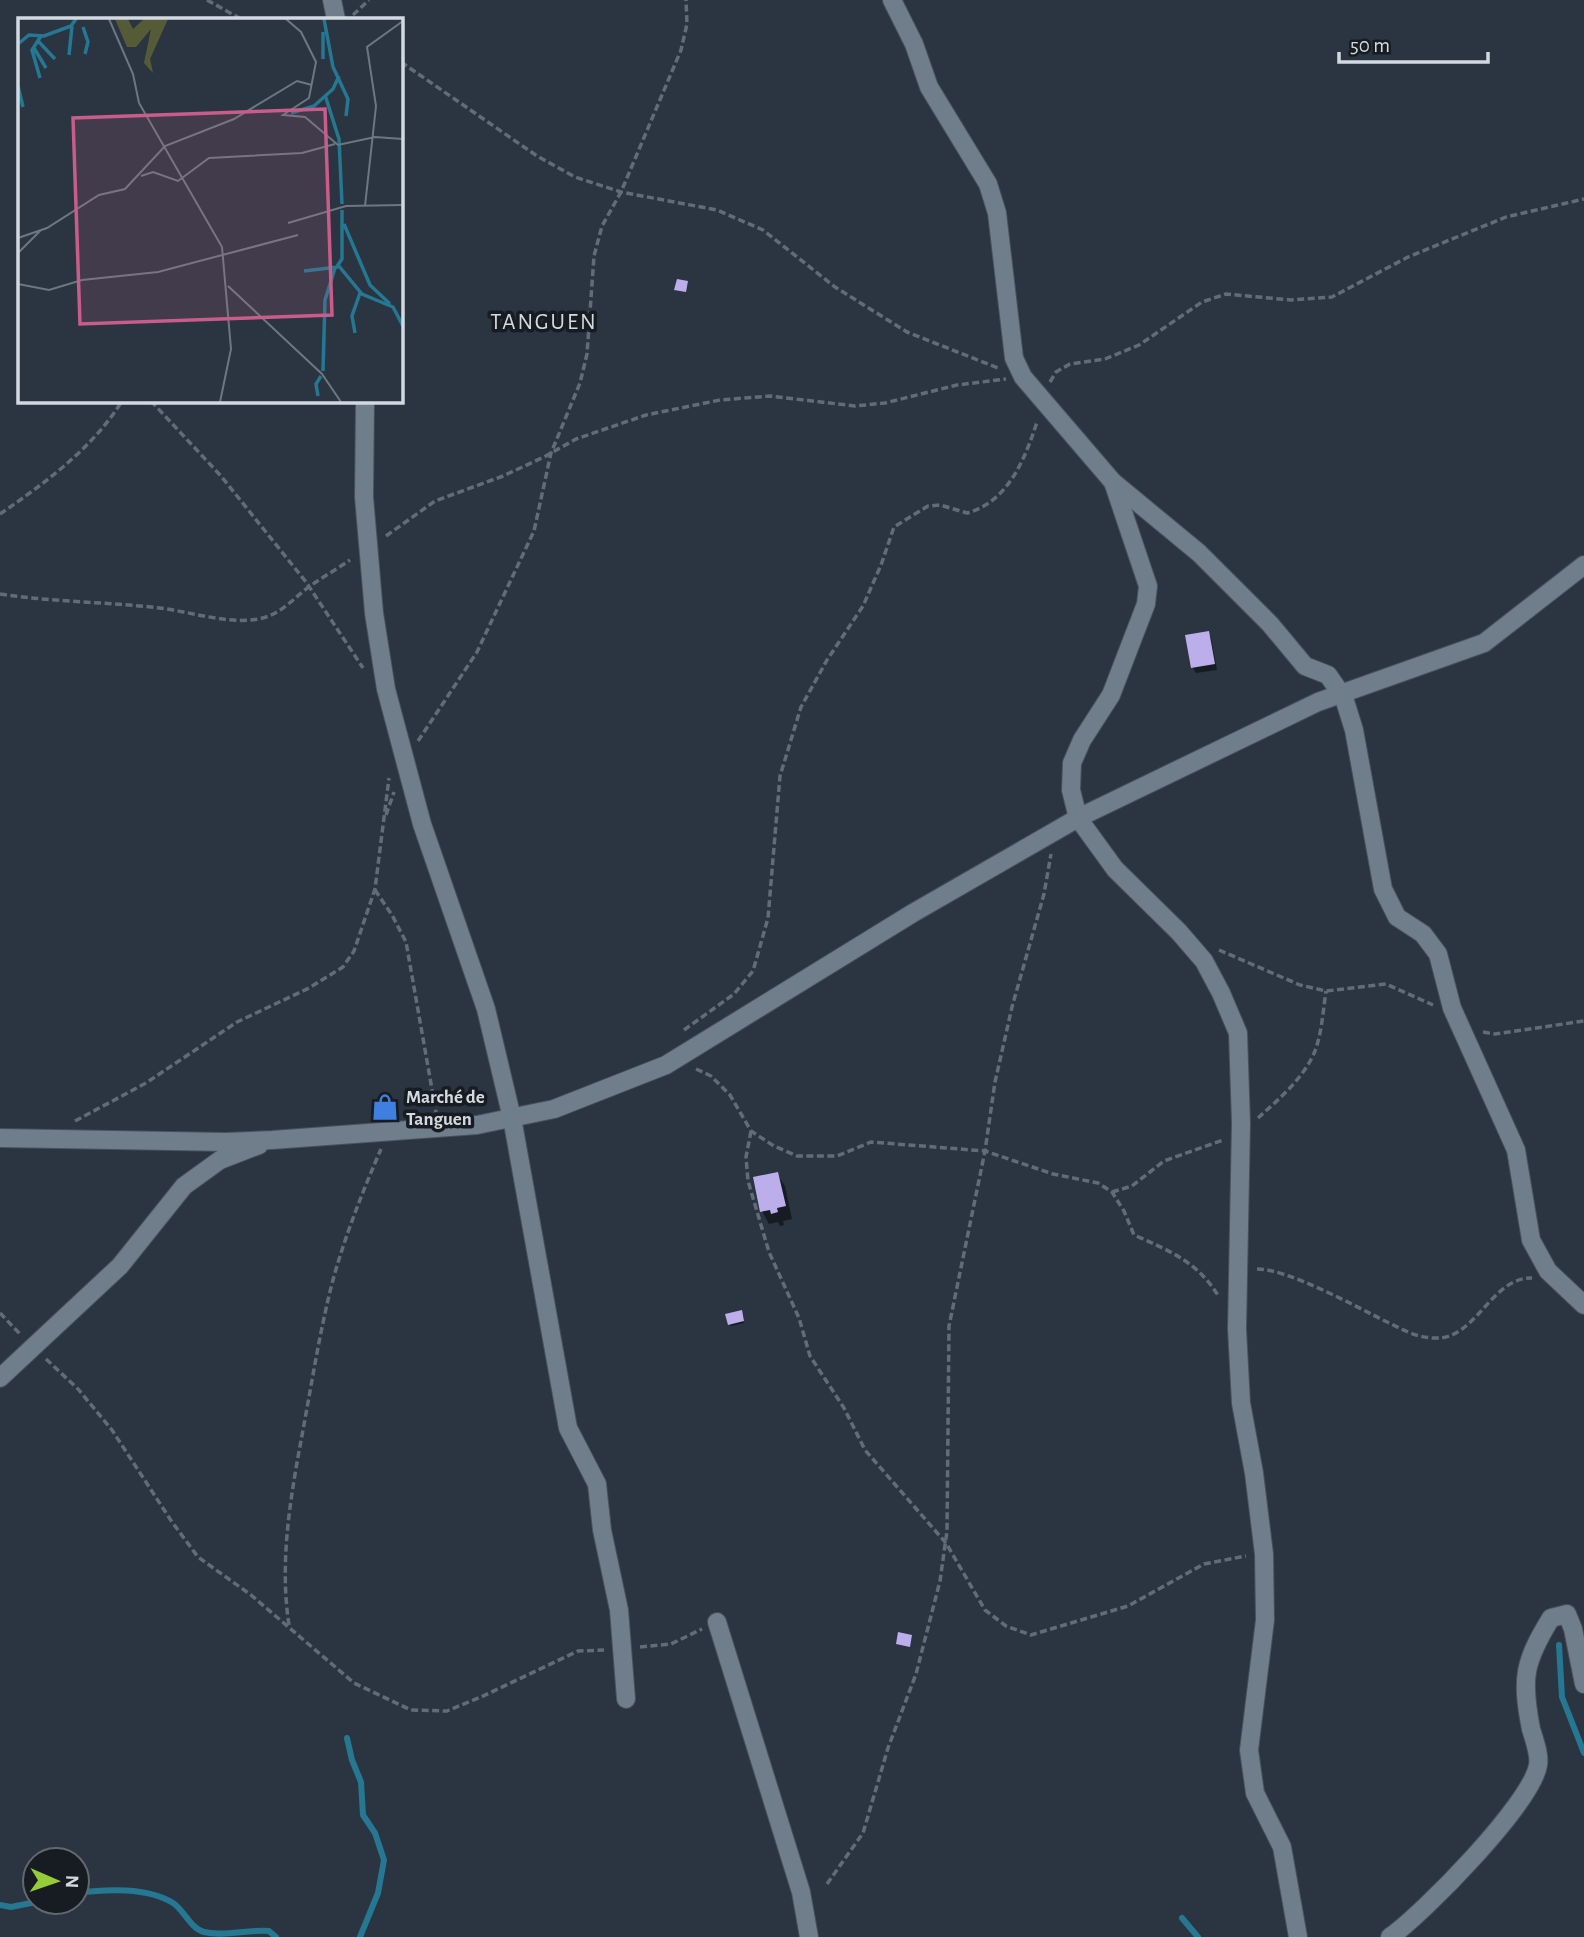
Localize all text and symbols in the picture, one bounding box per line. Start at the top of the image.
inset map [18,18,402,402]
scale bar [1339,21,1488,65]
text: 50 m [1350,35,1390,56]
district label: TANGUEN [490,311,598,334]
place label: Marché de Tanguen [406,1088,485,1129]
shop icon: Marché de Tanguen [370,1092,400,1122]
north arrow [21,1846,91,1916]
text: N [62,1875,81,1888]

